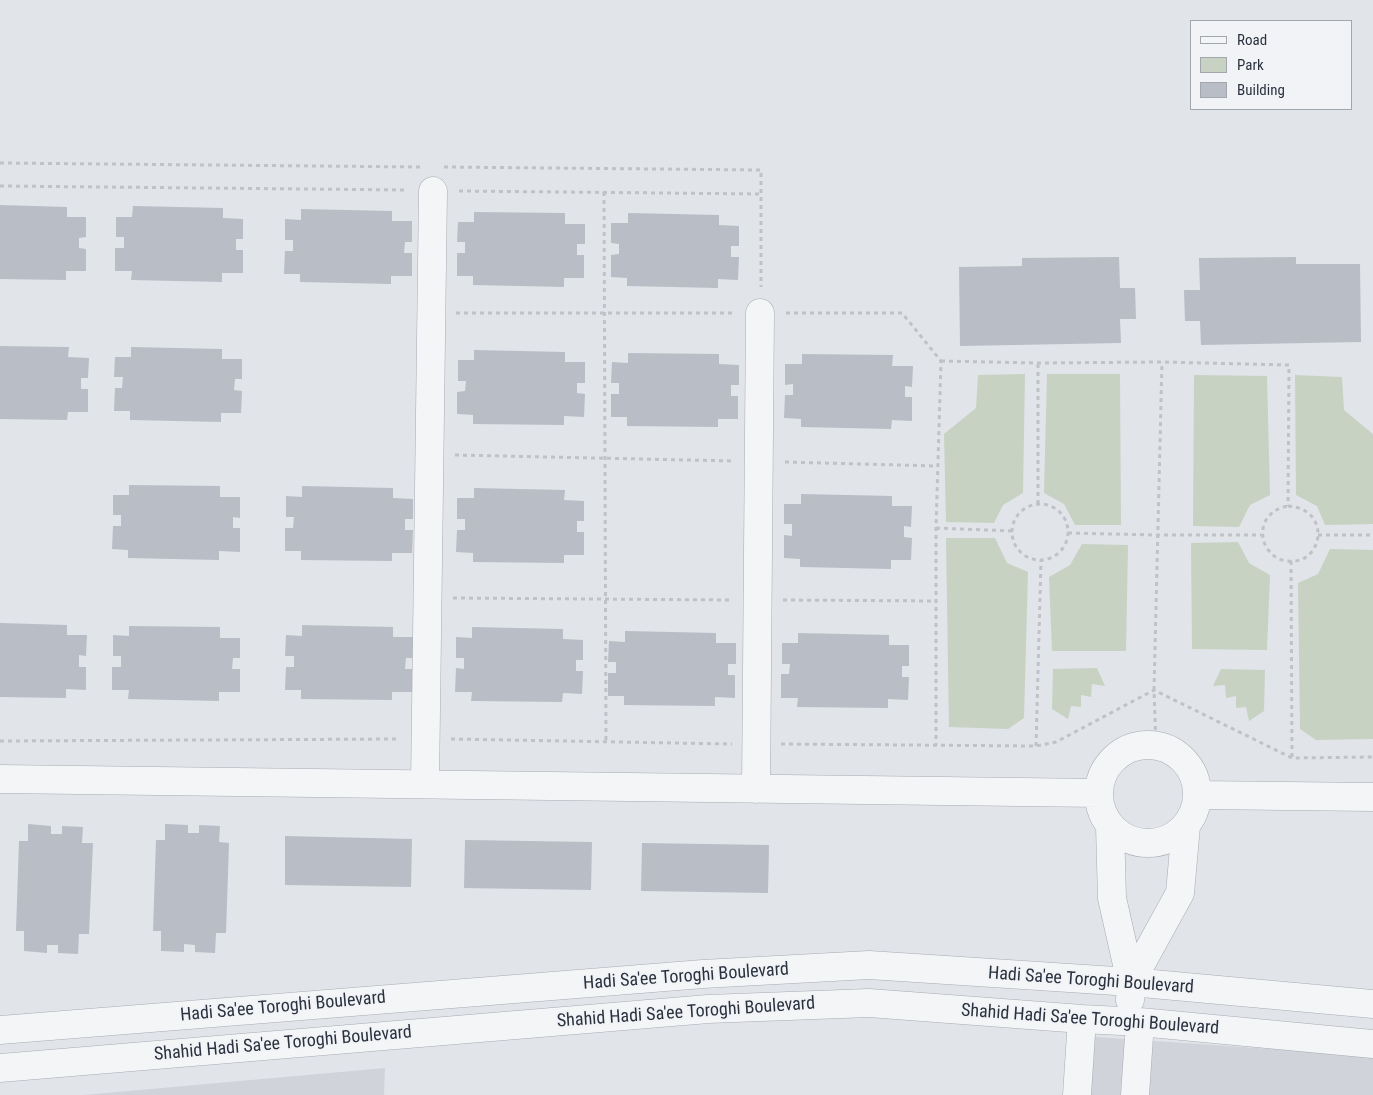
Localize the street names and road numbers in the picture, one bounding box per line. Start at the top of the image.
street label: Hadi Sa'ee Toroghi Boulevard [582,959,790,995]
street label: Hadi Sa'ee Toroghi Boulevard [987,963,1195,999]
street label: Hadi Sa'ee Toroghi Boulevard [179,987,387,1027]
street label: Shahid Hadi Sa'ee Toroghi Boulevard [556,993,816,1033]
street label: Shahid Hadi Sa'ee Toroghi Boulevard [960,1000,1220,1040]
street label: Shahid Hadi Sa'ee Toroghi Boulevard [153,1022,413,1066]

